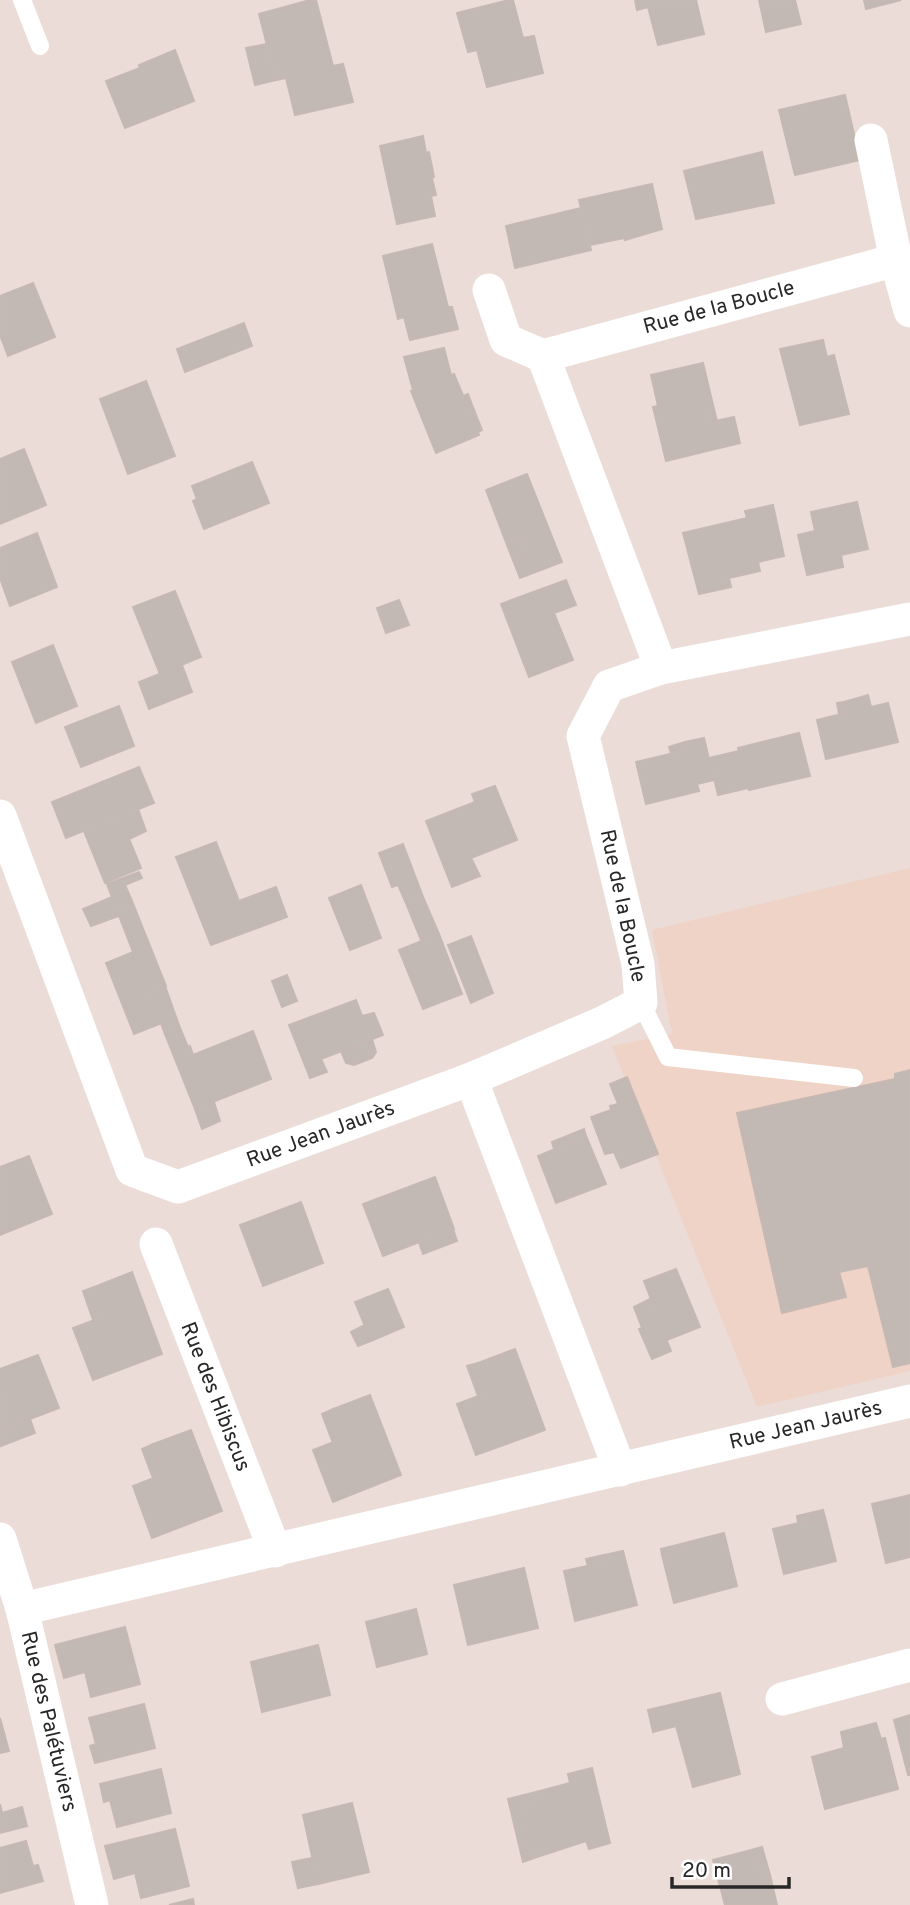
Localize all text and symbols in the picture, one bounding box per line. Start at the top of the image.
street label: Rue de la Boucle [640,275,798,341]
street label: Rue de la Boucle [593,827,651,985]
street label: Rue Jean Jaurès [243,1095,399,1174]
street label: Rue des Hibiscus [174,1318,256,1476]
street label: Rue Jean Jaurès [727,1394,885,1456]
street label: Rue des Palétuviers [14,1628,83,1815]
scale bar [672,1846,789,1890]
text: 20 m [682,1858,731,1885]

